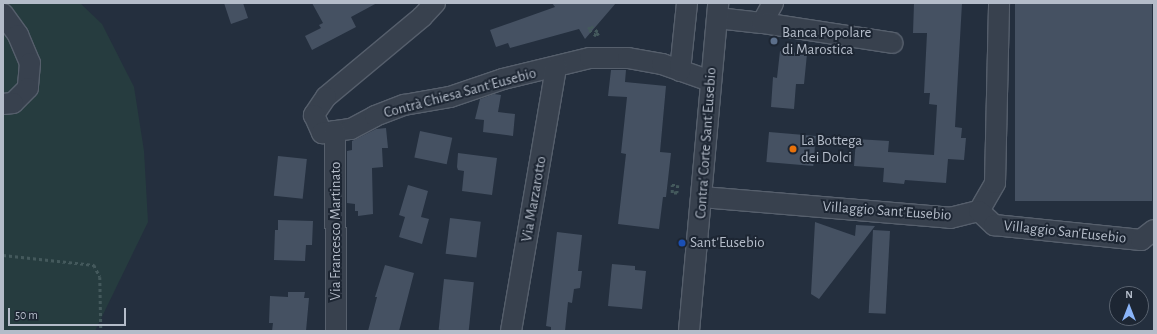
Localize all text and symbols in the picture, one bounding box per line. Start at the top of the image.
place label: Banca Popolare di Marostica [782,23,871,58]
marker: Banca Popolare di Marostica [769,36,779,46]
street label: Contrà Chiesa Sant'Eusebio [382,64,538,122]
street label: Contra' Corte Sant'Eusebio [692,67,720,219]
place label: La Bottega dei Dolci [801,131,862,166]
marker: La Bottega dei Dolci [788,144,798,154]
street label: Via Marzarotto [518,155,550,243]
street label: Via Francesco Martinato [327,162,345,300]
street label: Villaggio Sant'Eusebio [822,198,952,224]
street label: Villaggio San'Eusebio [1003,217,1127,247]
place label: Sant'Eusebio [690,234,765,252]
marker: Sant'Eusebio [677,238,687,248]
north arrow [1109,286,1149,326]
text: N [1125,289,1133,300]
scale bar [10,300,128,326]
text: 50 m [15,309,38,321]

